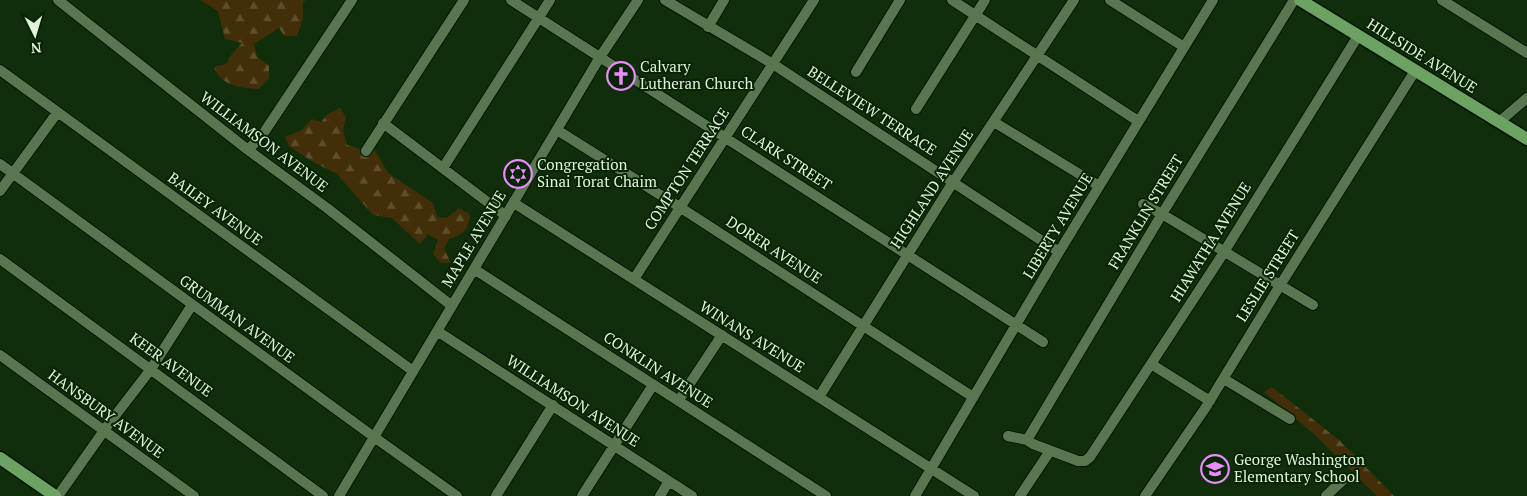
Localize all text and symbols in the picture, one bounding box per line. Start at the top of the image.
north arrow [10,10,60,60]
street label: HILLSIDE AVENUE [1364,13,1481,97]
text: N [30,39,42,58]
place label: Calvary Lutheran Church [640,56,753,93]
church icon: Calvary Lutheran Church [606,61,636,91]
street label: BELLEVIEW TERRACE [804,61,941,159]
street label: WILLIAMSON AVENUE [197,86,333,196]
street label: COMPTON TERRACE [639,103,733,233]
street label: CLARK STREET [737,120,836,194]
street label: HIGHLAND AVENUE [885,125,977,252]
street label: FRANKLIN STREET [1103,150,1187,273]
place label: Congregation Sinai Torat Chaim [537,154,657,191]
synagogue icon: Congregation Sinai Torat Chaim [503,159,533,189]
street label: BAILEY AVENUE [164,167,267,249]
street label: LIBERTY AVENUE [1018,169,1097,282]
street label: HIAWATHA AVENUE [1165,178,1255,305]
street label: MAPLE AVENUE [436,186,510,291]
street label: DORER AVENUE [723,211,826,288]
street label: LESLIE STREET [1231,226,1303,325]
street label: GRUMMAN AVENUE [176,270,299,367]
street label: WINANS AVENUE [696,296,809,377]
street label: CONKLIN AVENUE [600,326,717,412]
street label: KEER AVENUE [126,327,217,401]
street label: WILLIAMSON AVENUE [503,349,644,451]
street label: HANSBURY AVENUE [45,364,169,462]
place label: George Washington Elementary School [1234,449,1365,486]
school or university icon: George Washington Elementary School [1200,454,1230,484]

